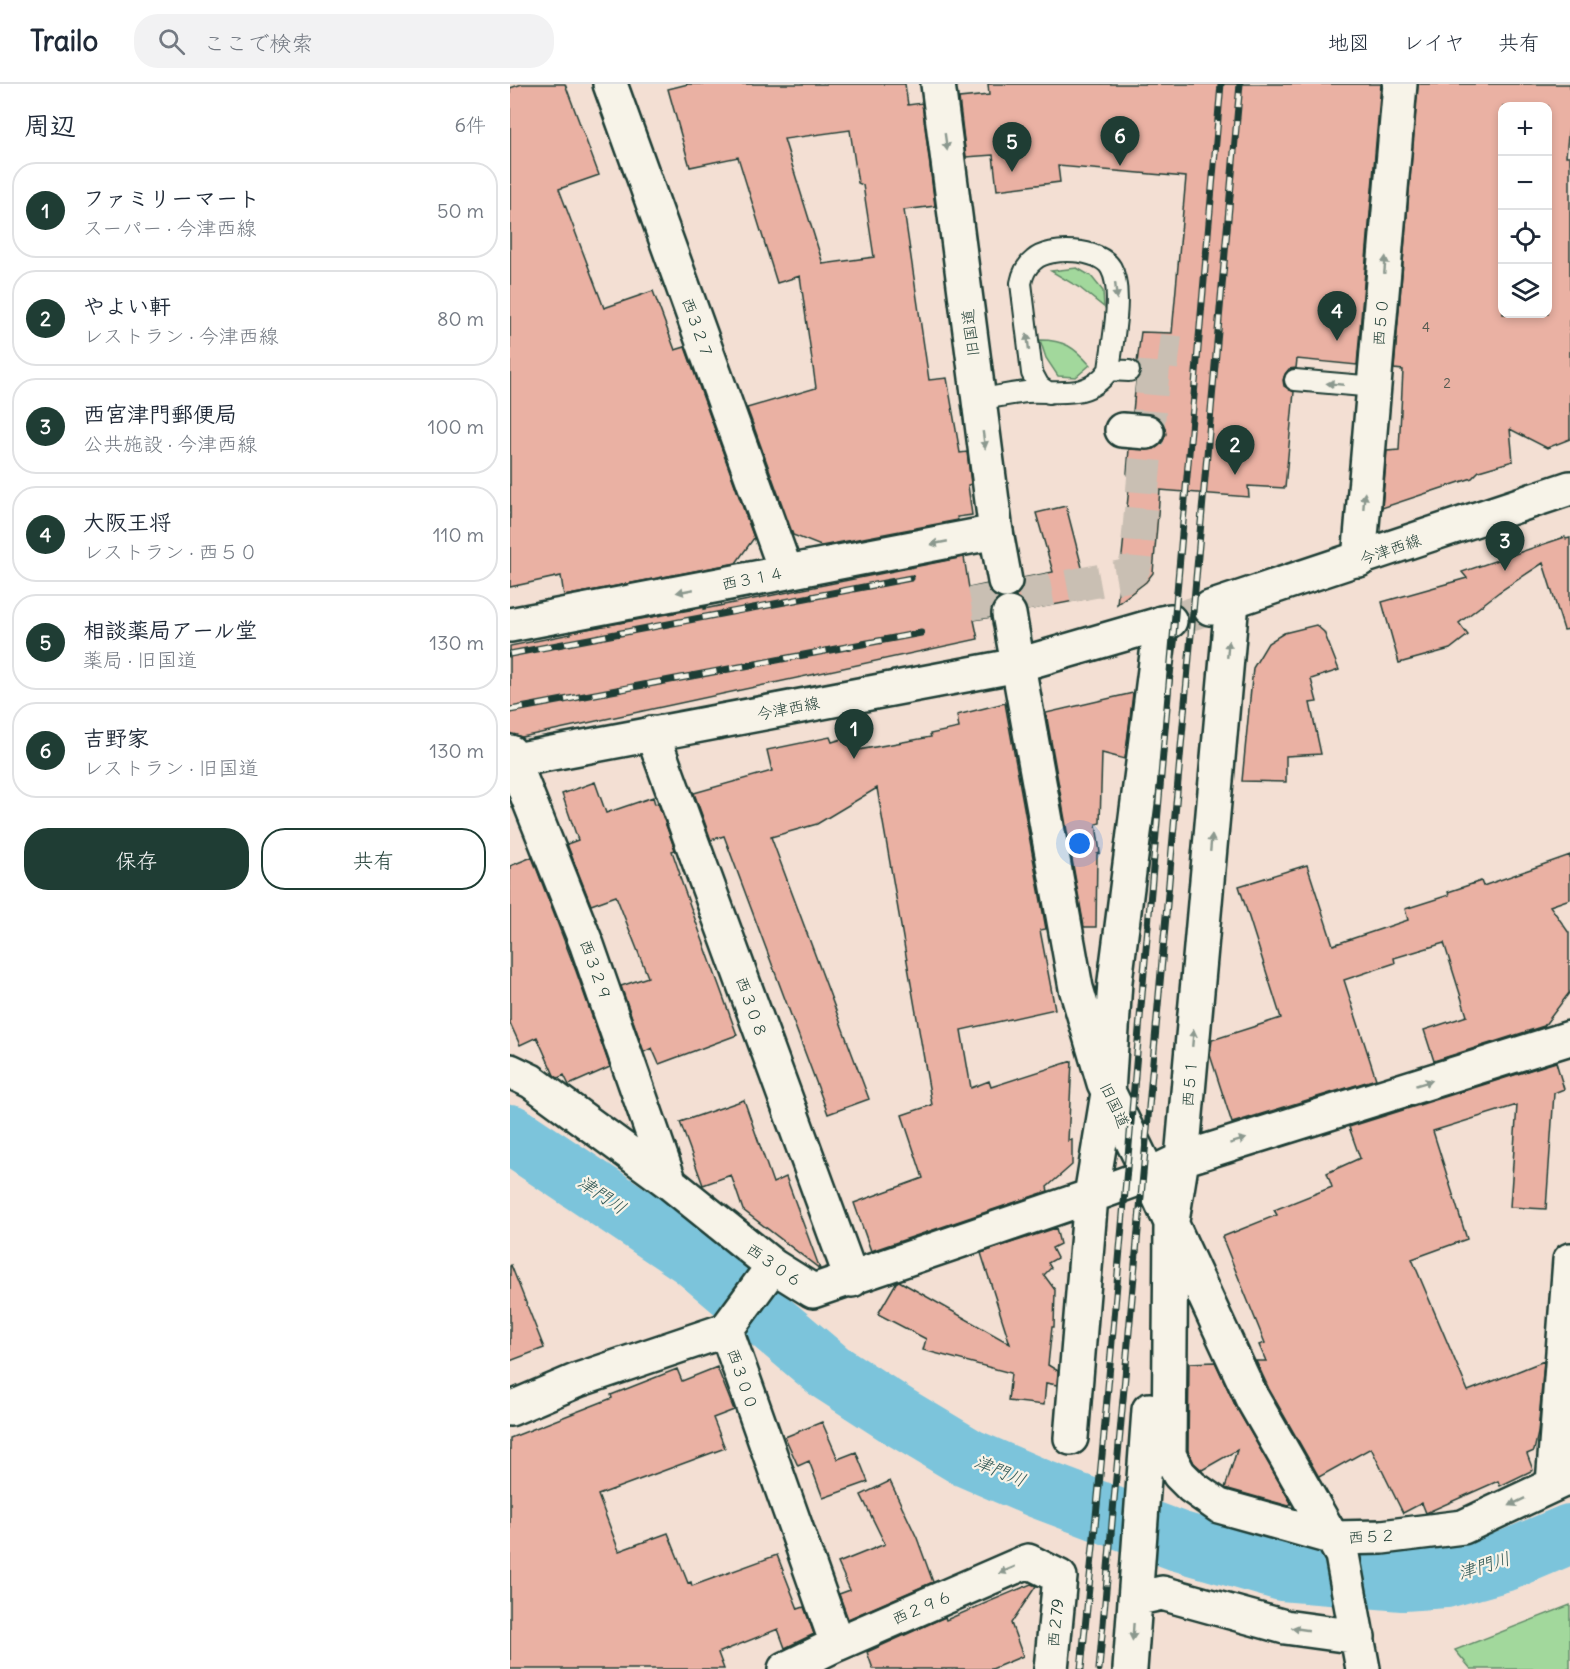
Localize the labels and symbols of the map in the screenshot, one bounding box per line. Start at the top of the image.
pin: 6 [1100,116,1140,166]
pin: 5 [992,122,1032,172]
one-way arrow [941,133,951,152]
one-way arrow [1380,256,1390,275]
one-way arrow [1111,281,1121,300]
pin: 4 [1318,292,1356,341]
street label: 西３２７ [678,295,718,361]
street label: 西５０ [1368,297,1392,347]
street label: 旧国道 [957,308,983,358]
house number: 4 [1422,318,1430,336]
one-way arrow [1023,333,1033,352]
house number: 2 [1443,374,1451,392]
one-way arrow [1325,379,1344,389]
pin: 2 [1216,426,1254,475]
one-way arrow [979,430,988,449]
one-way arrow [1359,492,1369,511]
pin: 3 [1486,522,1524,571]
street label: 今津西線 [1356,529,1424,569]
one-way arrow [929,539,948,548]
street label: 西３１４ [720,562,786,594]
one-way arrow [675,587,694,596]
one-way arrow [1223,640,1233,659]
street label: 今津西線 [755,692,821,724]
pin: 1 [834,710,874,759]
your location [1065,829,1094,858]
one-way arrow [1206,834,1215,853]
street label: 西３２９ [576,937,616,1003]
street label: 西３０８ [732,974,772,1040]
one-way arrow [1188,1028,1198,1047]
street label: 西５１ [1177,1058,1201,1108]
one-way arrow [1415,1078,1433,1087]
street label: 旧国道 [1096,1079,1134,1131]
one-way arrow [1229,1136,1247,1145]
water label: 津門川 [573,1170,631,1219]
street label: 西３０６ [743,1238,807,1292]
street label: 西３００ [723,1345,763,1413]
water label: 津門川 [971,1449,1030,1492]
one-way arrow [1508,1497,1525,1506]
street label: 西５２ [1348,1525,1396,1547]
water label: 津門川 [1455,1547,1513,1584]
one-way arrow [998,1566,1016,1575]
street label: 西２９６ [889,1585,955,1629]
street label: 西２79 [1042,1598,1068,1648]
one-way arrow [1128,1623,1138,1642]
one-way arrow [1291,1624,1310,1633]

